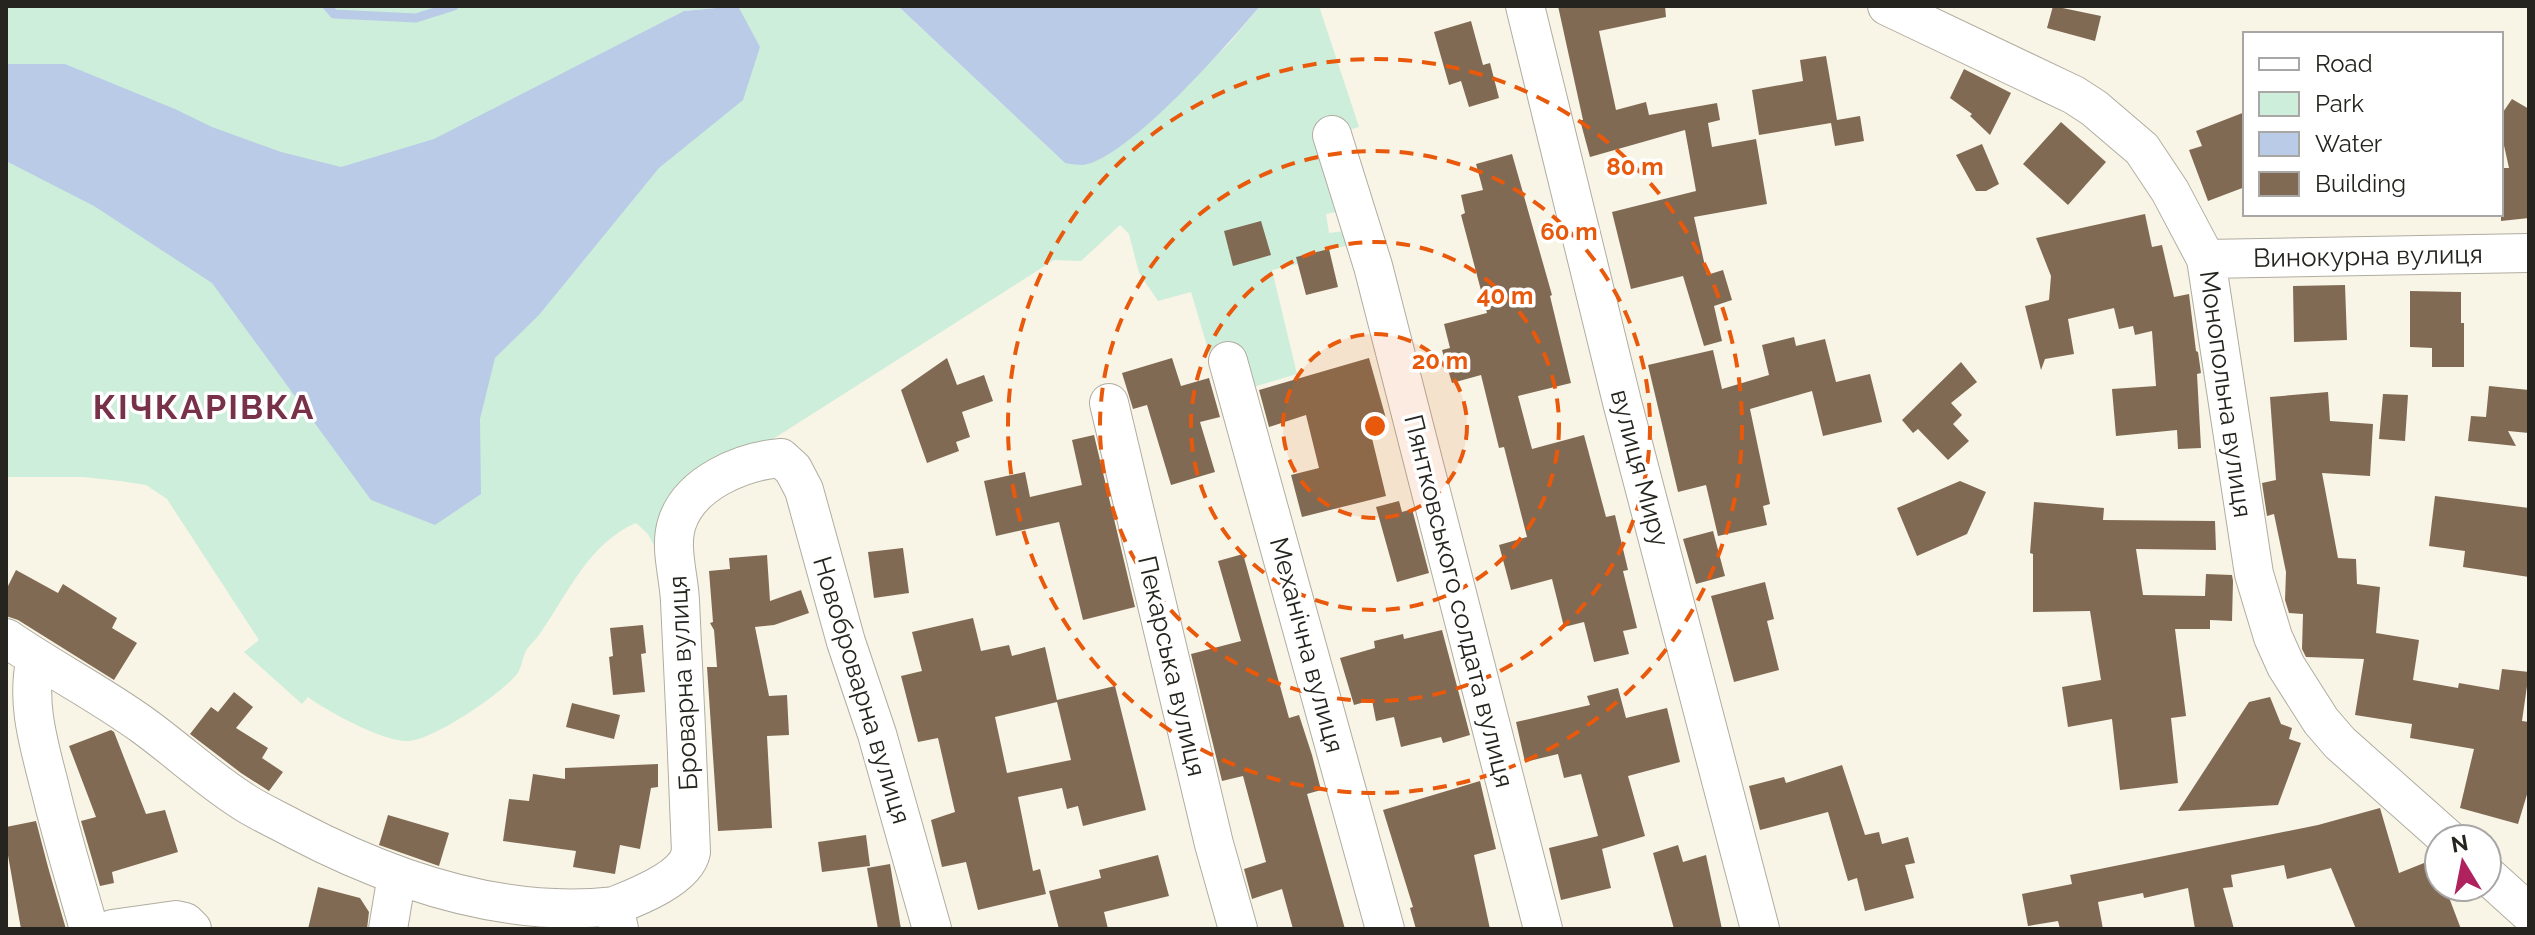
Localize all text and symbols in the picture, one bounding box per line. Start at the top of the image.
legend [2243,32,2503,216]
text: Road [2315,49,2373,78]
text: Park [2315,89,2364,118]
text: Water [2315,129,2383,158]
text: 80 m [1606,152,1664,181]
text: Building [2315,169,2406,198]
text: 60 m [1540,217,1598,246]
street label: Винокурна вулиця [2253,239,2483,273]
street label: Монопольна вулиця [2194,269,2258,519]
text: 40 m [1477,281,1533,310]
text: 20 m [1412,346,1468,375]
street label: вулиця Миру [1605,386,1675,550]
district label: КІЧКАРІВКА [93,387,315,427]
centre of rings [1361,412,1389,440]
street label: Пянтковського солдата вулиця [1398,412,1520,790]
street label: Механічна вулиця [1264,534,1350,756]
street label: Новоброварна вулиця [807,553,917,827]
street label: Пекарська вулиця [1132,553,1212,779]
street label: Броварна вулиця [662,575,704,791]
north arrow [2423,823,2503,903]
text: N [2449,829,2470,858]

